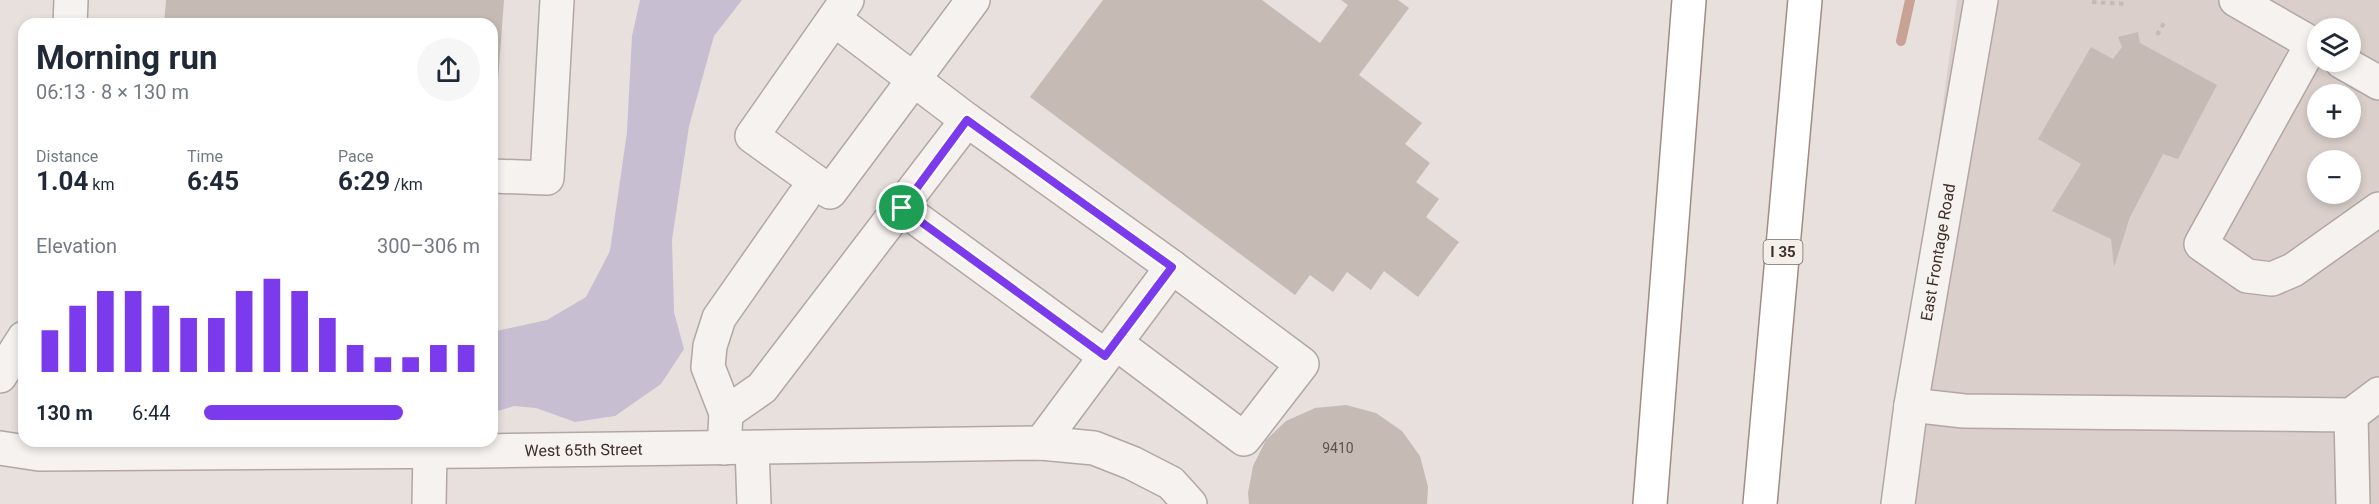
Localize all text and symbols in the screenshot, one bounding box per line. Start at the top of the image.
map controls [2307,18,2361,204]
button: layers [2307,18,2361,72]
text: Morning run [36,38,217,77]
button: share [417,38,480,101]
text: 06:13 · 8 × 130 m [36,80,189,104]
button: + [2307,84,2361,138]
text: Distance [36,147,98,166]
text: Time [187,147,223,166]
text: Pace [338,147,374,166]
button: − [2307,150,2361,204]
text: 1.04 [36,166,88,196]
text: 6:45 [187,166,239,196]
text: 6:29 [338,166,390,196]
text: km [88,175,114,194]
text: /km [390,175,423,194]
pin [876,182,927,233]
street label: East Frontage Road [1916,182,1959,322]
icon: arrive [885,191,918,224]
text: Elevation [36,234,117,258]
text: 300–306 m [377,234,480,258]
road number: I 35 [1764,240,1802,264]
text: 130 m [36,401,93,425]
text: 6:44 [132,401,171,425]
street label: West 65th Street [524,439,643,460]
house number: 9410 [1322,440,1354,456]

